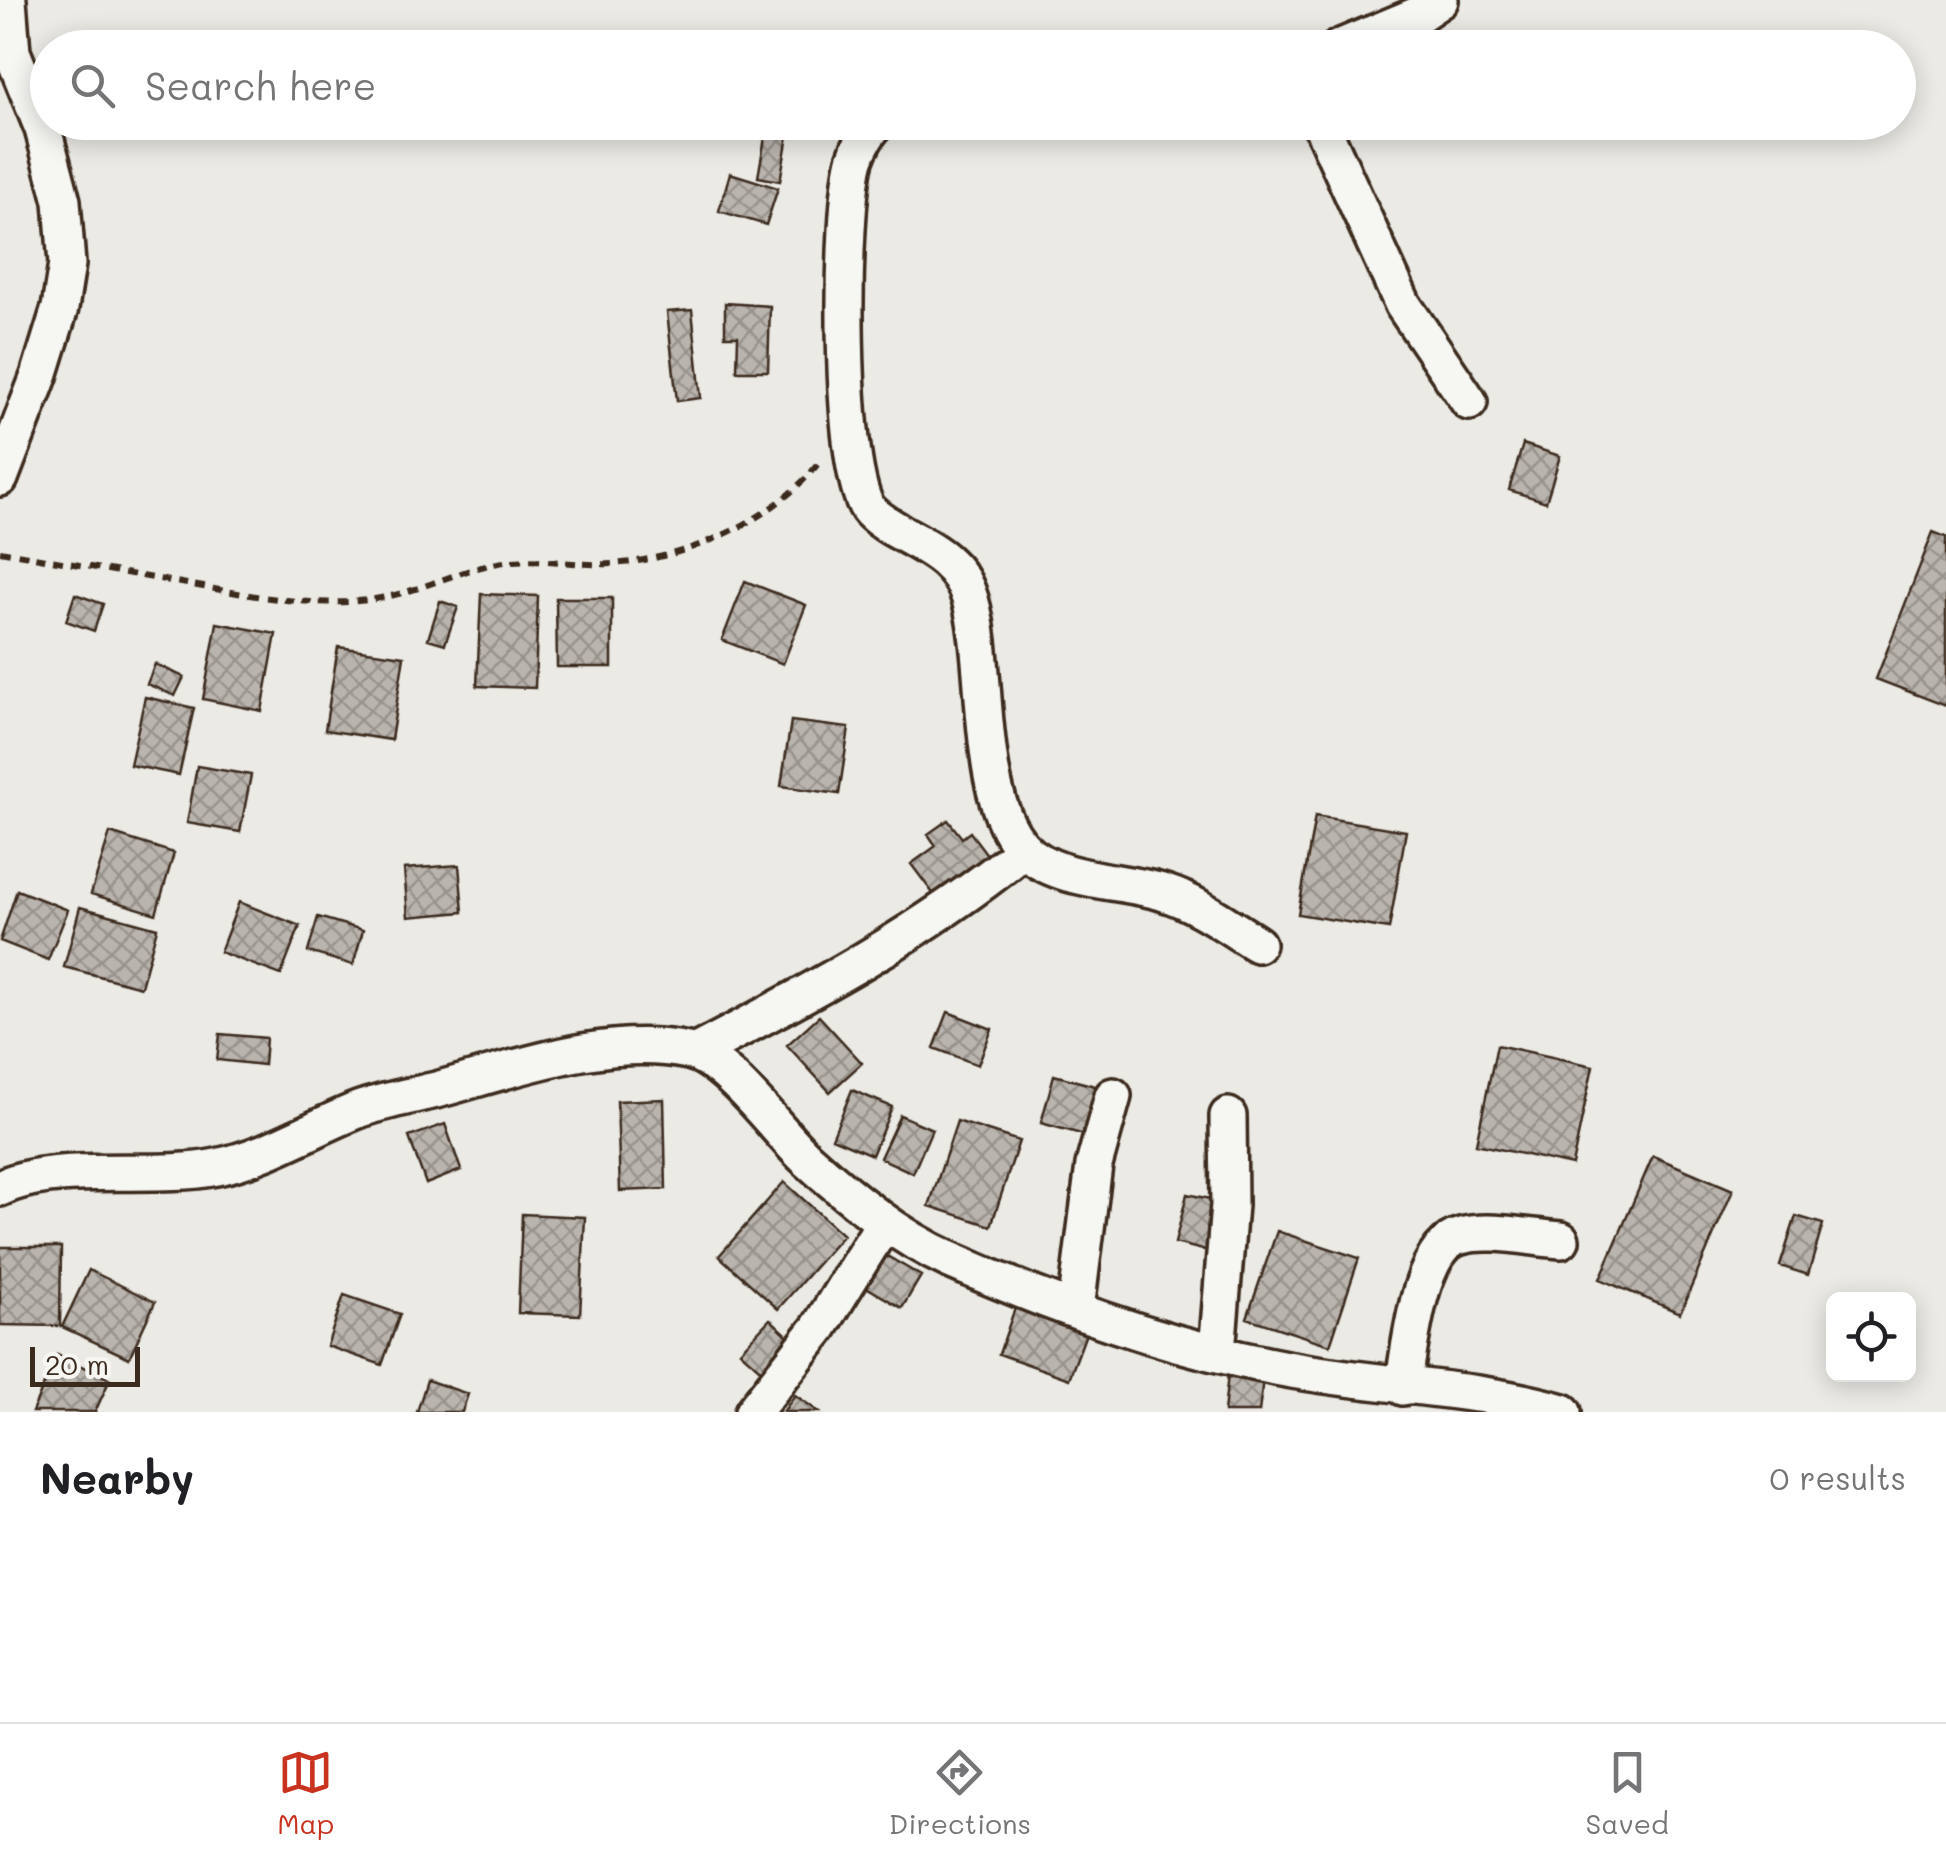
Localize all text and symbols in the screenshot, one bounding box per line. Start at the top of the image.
search box [30,30,1916,140]
icon: search [65,58,120,113]
text: Search here [145,60,376,110]
map controls [1826,1292,1916,1382]
button: locate [1826,1292,1916,1382]
scale bar [30,1342,140,1386]
text: 20 m [45,1346,109,1382]
text: Nearby [40,1450,194,1505]
text: 0 results [1769,1456,1906,1498]
tab: Map [277,1745,334,1841]
tab: Directions [889,1745,1031,1841]
tab: Saved [1586,1745,1669,1841]

